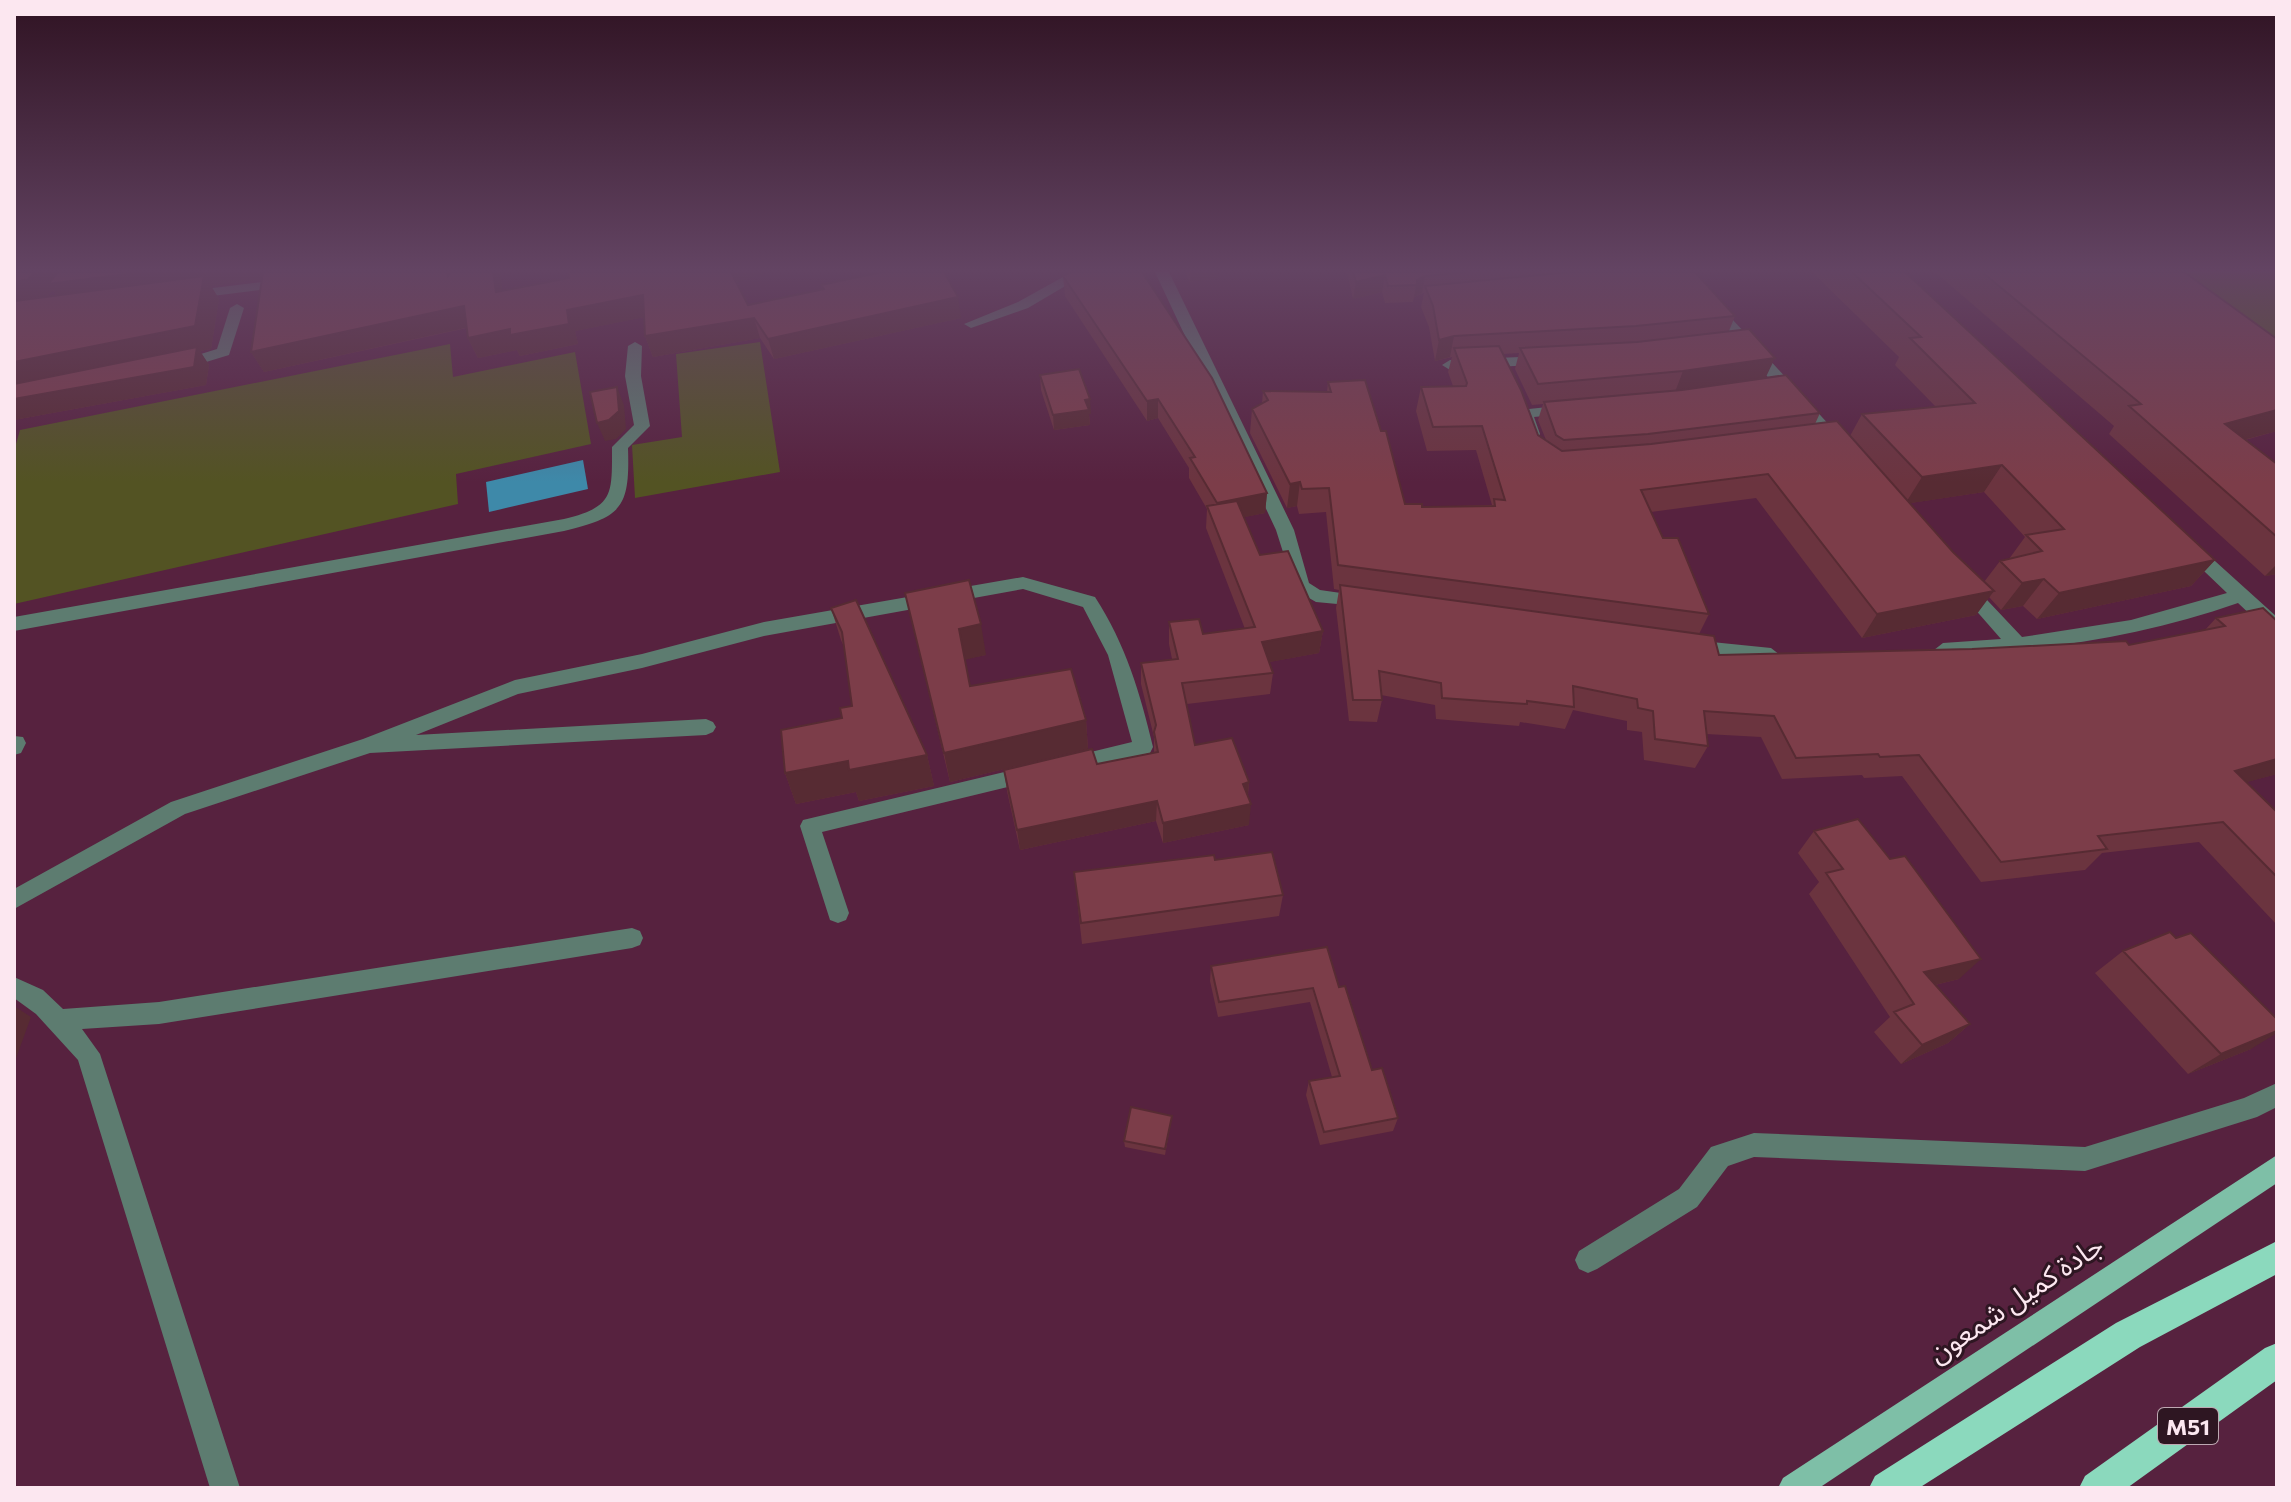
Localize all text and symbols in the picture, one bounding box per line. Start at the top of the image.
street label: جادة كميل شمعون [1921,1227,2110,1370]
road number: M51 [2158,1408,2218,1444]

